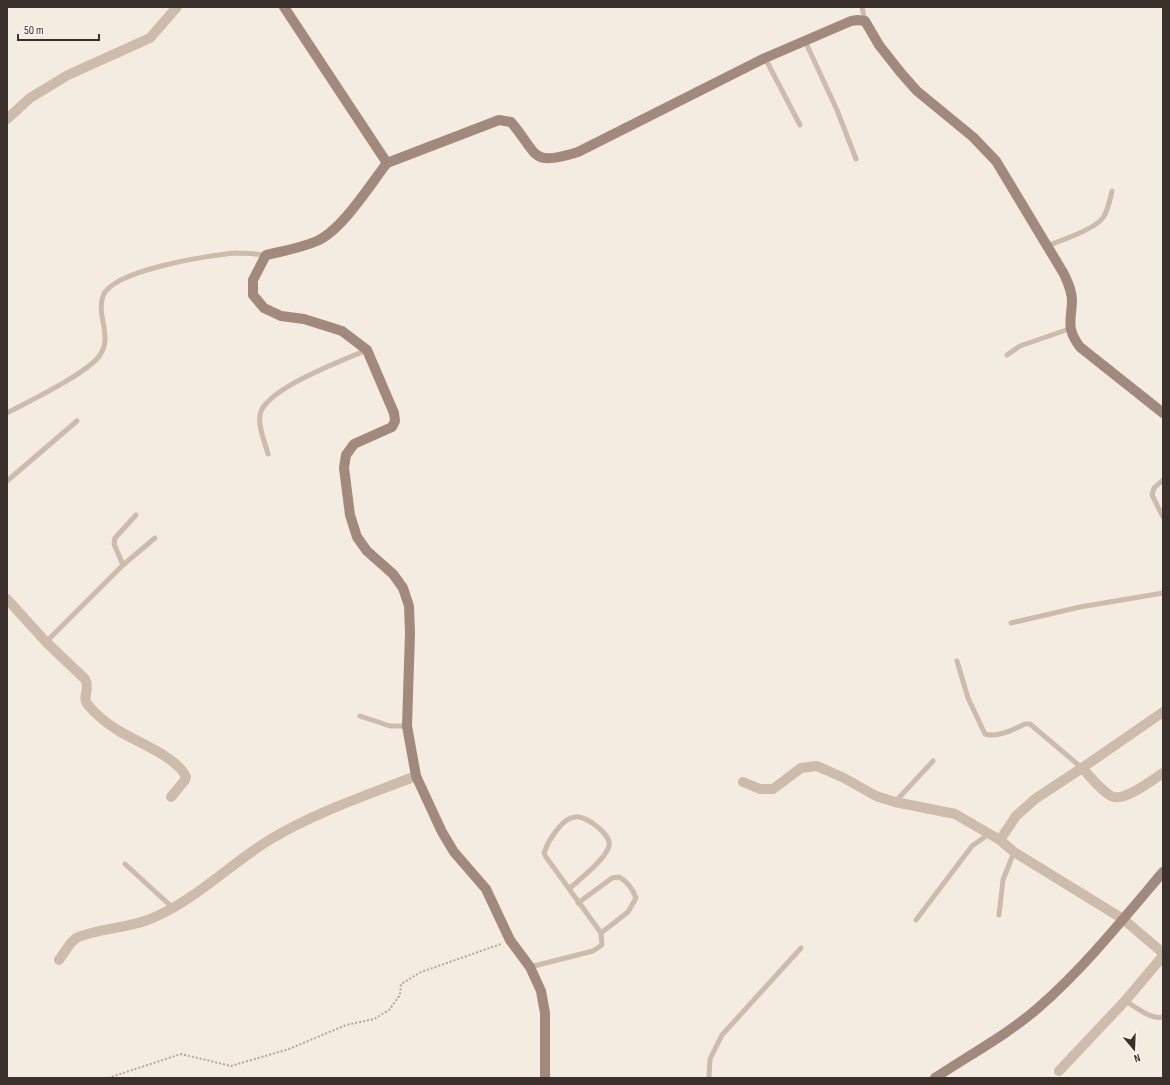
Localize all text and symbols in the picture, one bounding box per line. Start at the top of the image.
scale bar [18,16,99,42]
text: 50 m [24,23,44,38]
north arrow [1114,1029,1154,1069]
text: N [1132,1051,1142,1065]

